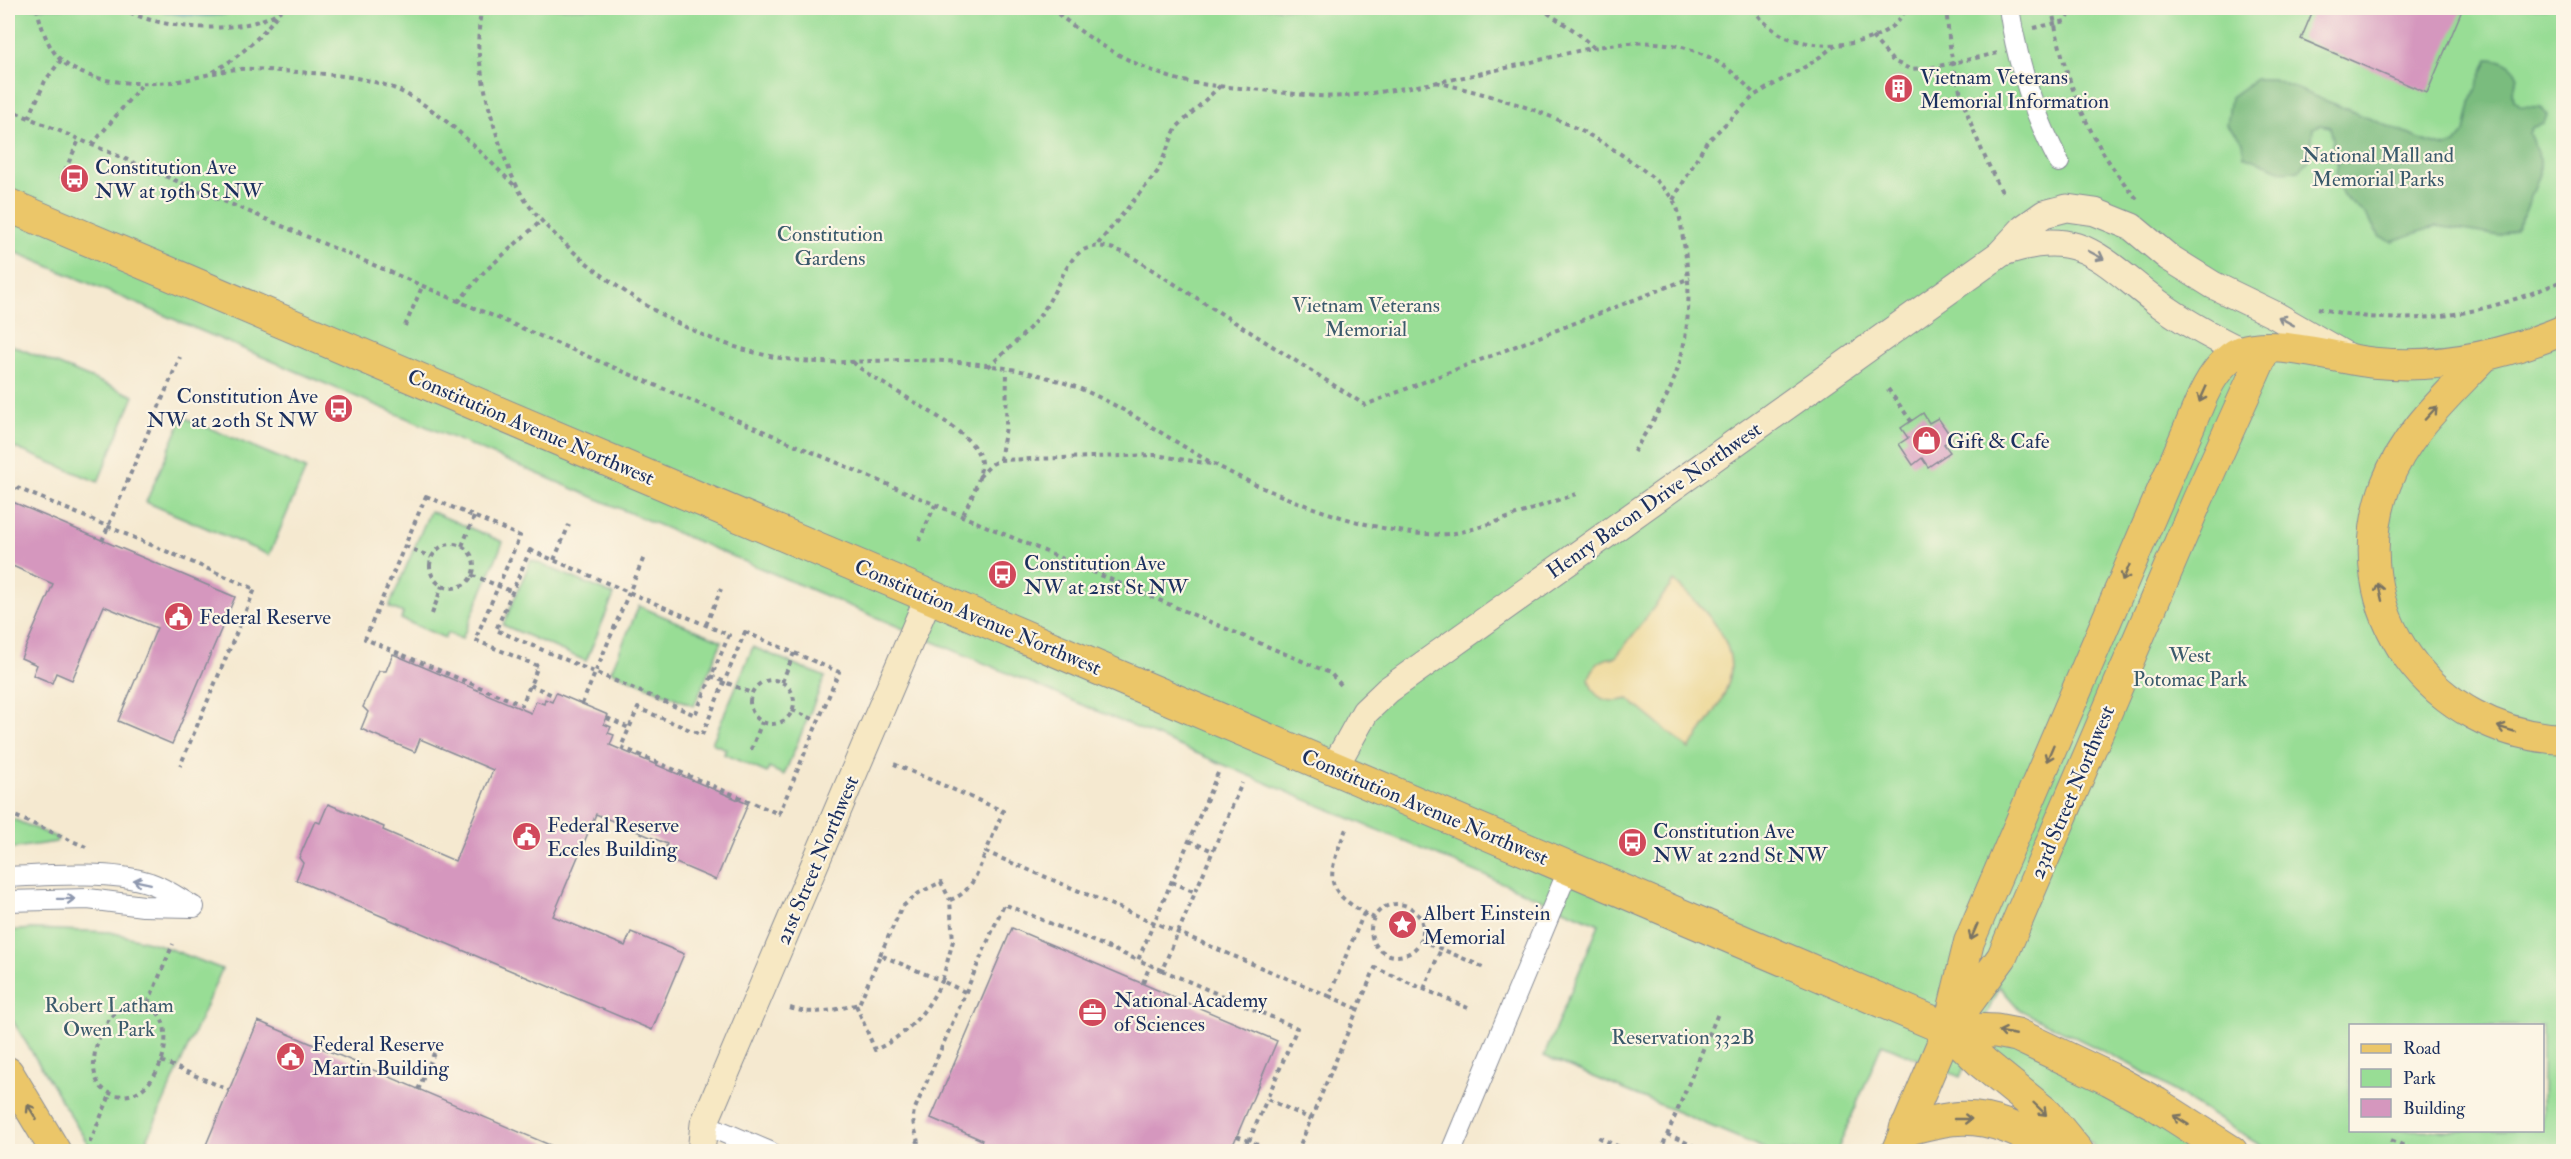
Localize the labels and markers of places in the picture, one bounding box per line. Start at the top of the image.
place label: Vietnam Veterans Memorial Information [1920,64,2109,115]
building icon: Vietnam Veterans Memorial Information [1883,73,1915,105]
place label: Constitution Ave NW at 19th St NW [95,154,264,205]
bus stop icon: Constitution Ave NW at 19th St NW [58,163,90,195]
place label: Constitution Ave NW at 20th St NW [147,383,319,434]
bus stop icon: Constitution Ave NW at 20th St NW [323,392,355,424]
shop icon: Gift & Cafe [1910,425,1942,457]
place label: Gift & Cafe [1947,428,2050,455]
place label: Constitution Ave NW at 21st St NW [1024,550,1189,601]
bus stop icon: Constitution Ave NW at 21st St NW [987,559,1019,591]
public building icon: Federal Reserve [162,601,194,633]
place label: Federal Reserve [199,604,331,631]
place label: Federal Reserve Eccles Building [547,812,679,863]
place label: Constitution Ave NW at 22nd St NW [1653,818,1828,869]
public building icon: Federal Reserve Eccles Building [510,821,542,853]
bus stop icon: Constitution Ave NW at 22nd St NW [1616,827,1648,859]
place label: Albert Einstein Memorial [1422,900,1551,951]
place icon: Albert Einstein Memorial [1386,909,1418,941]
place label: National Academy of Sciences [1114,987,1268,1038]
office icon: National Academy of Sciences [1077,996,1109,1028]
place label: Federal Reserve Martin Building [312,1031,450,1082]
public building icon: Federal Reserve Martin Building [275,1040,307,1072]

